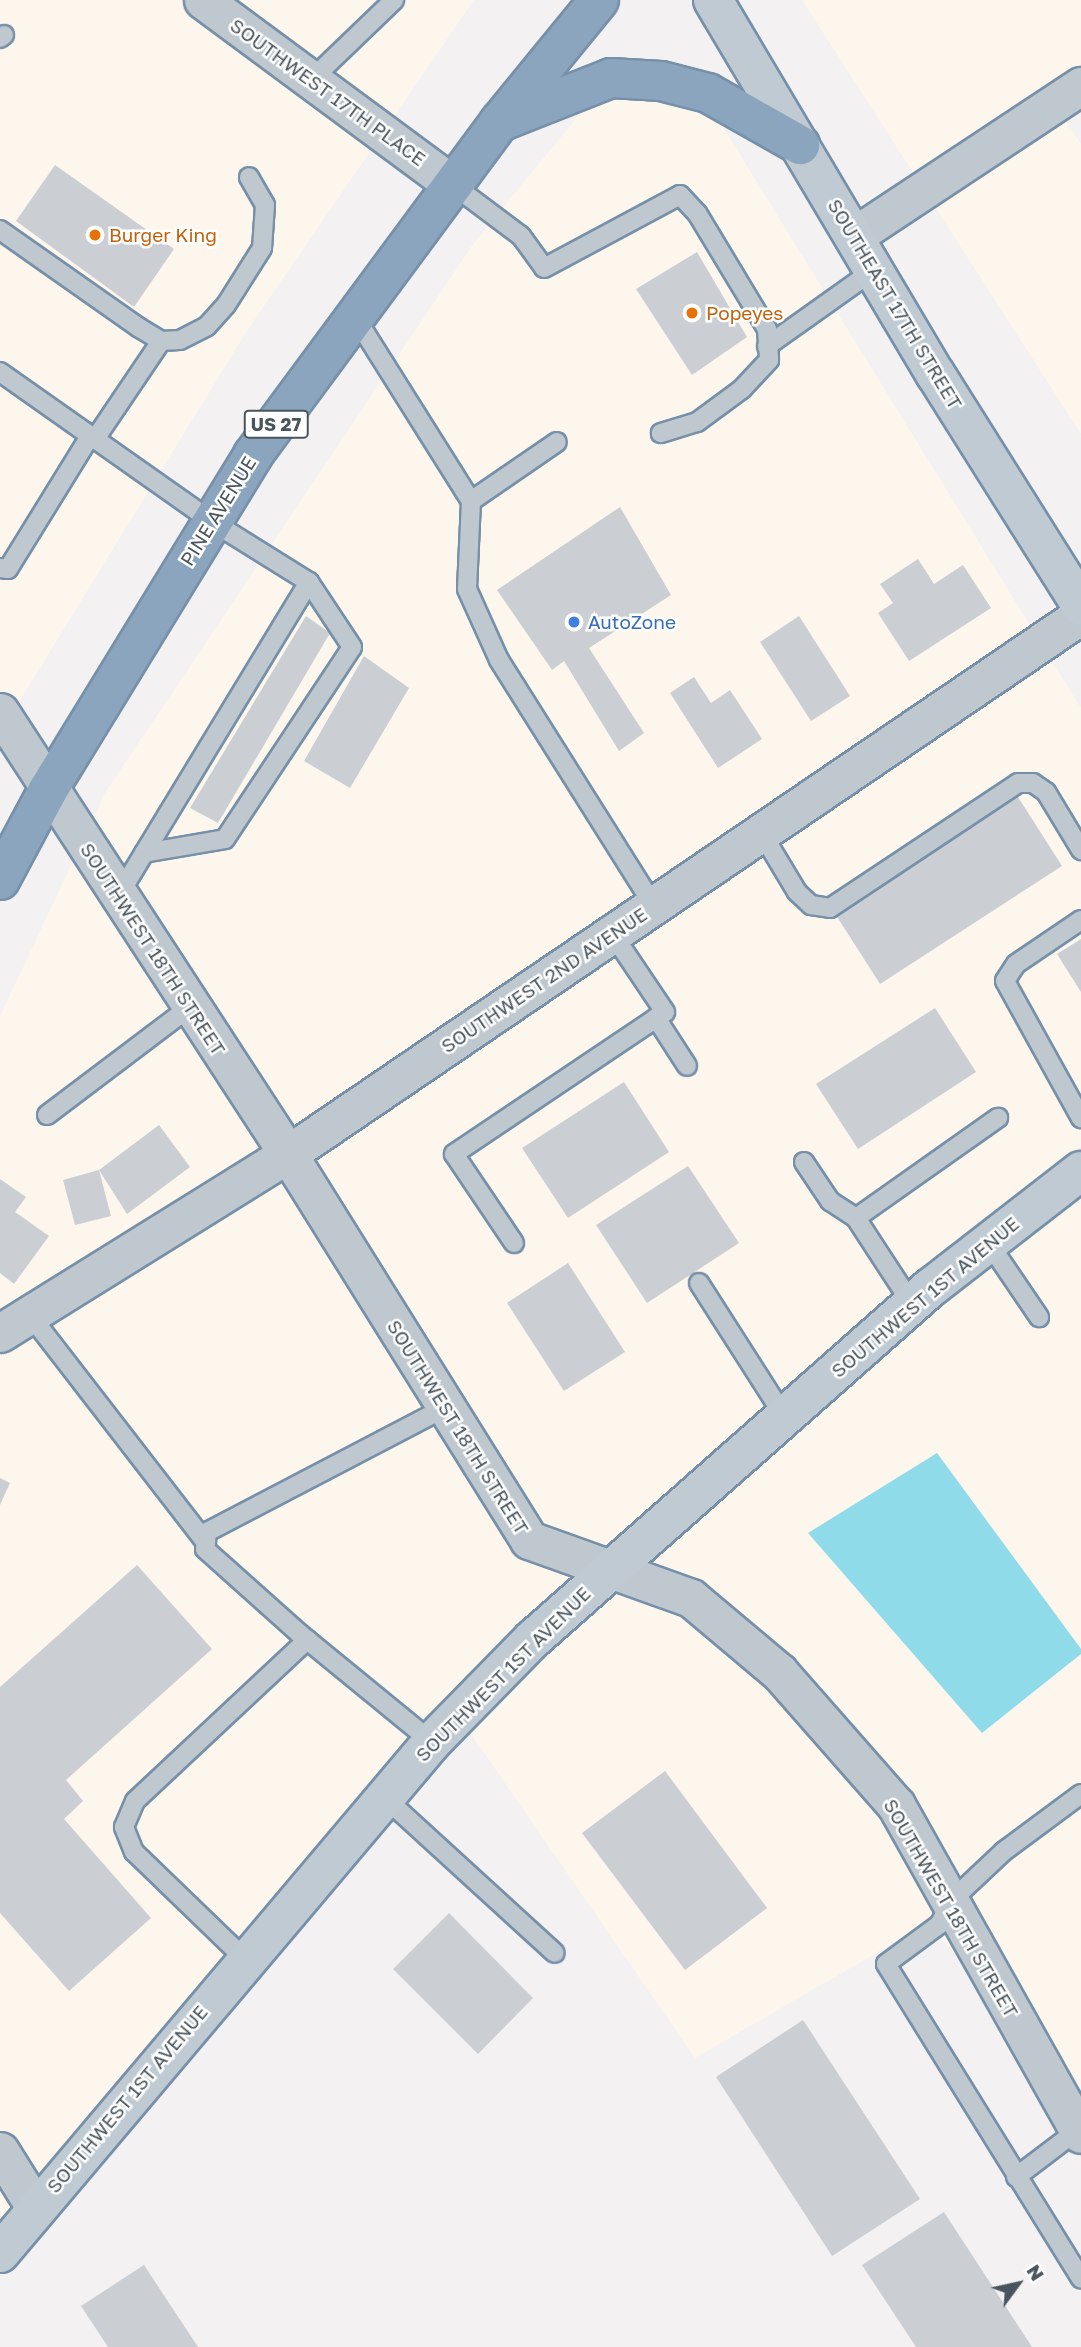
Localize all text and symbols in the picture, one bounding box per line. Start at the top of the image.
street label: SOUTHWEST 17TH PLACE [226,14,430,170]
street label: SOUTHEAST 17TH STREET [823,195,967,413]
place label: Burger King [109,224,217,246]
marker: Burger King [87,227,103,243]
place label: Popeyes [706,302,783,324]
marker: Popeyes [684,305,700,321]
road number: US 27 [243,410,309,438]
street label: PINE AVENUE [175,452,261,570]
place label: AutoZone [588,611,676,633]
marker: AutoZone [566,614,582,630]
street label: SOUTHWEST 18TH STREET [76,839,230,1059]
street label: SOUTHWEST 2ND AVENUE [437,902,651,1058]
street label: SOUTHWEST 1ST AVENUE [827,1212,1023,1382]
street label: SOUTHWEST 18TH STREET [383,1316,533,1538]
street label: SOUTHWEST 1ST AVENUE [411,1582,595,1766]
street label: SOUTHWEST 18TH STREET [879,1795,1023,2021]
street label: SOUTHWEST 1ST AVENUE [42,2001,212,2197]
north arrow [983,2249,1053,2319]
text: N [1022,2260,1050,2285]

